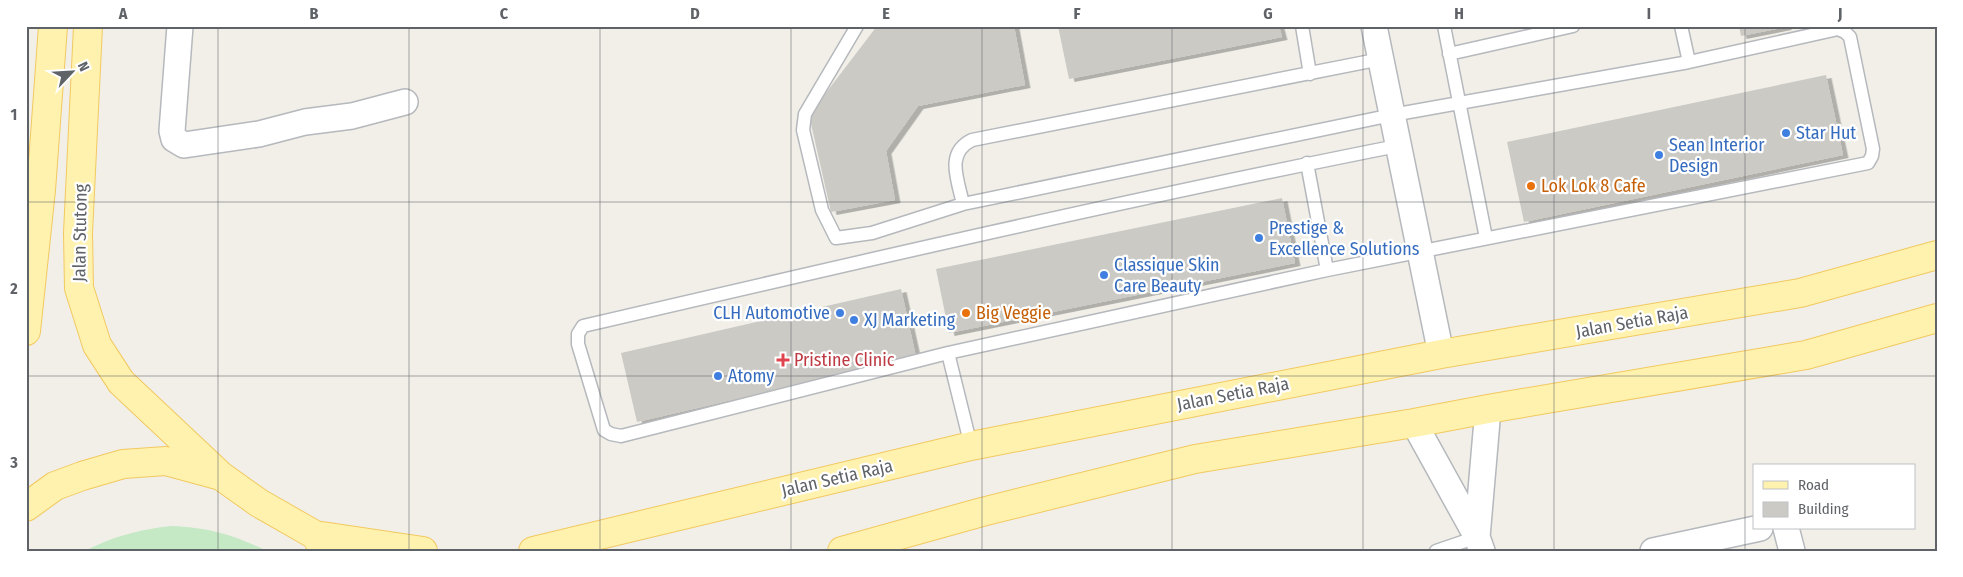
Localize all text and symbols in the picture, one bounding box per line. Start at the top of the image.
text: A [118,4,128,23]
text: B [310,4,319,23]
text: C [500,4,509,23]
text: D [690,4,700,23]
text: E [882,4,890,23]
text: F [1073,4,1081,23]
text: G [1263,4,1273,23]
text: H [1454,4,1464,23]
text: I [1647,4,1651,23]
text: J [1837,4,1842,23]
north arrow [48,48,98,98]
text: N [74,59,93,74]
text: 1 [11,105,17,124]
place label: Star Hut [1796,122,1856,144]
marker: Star Hut [1780,127,1792,139]
place label: Sean Interior Design [1669,134,1765,177]
marker: Sean Interior Design [1653,149,1665,161]
place label: Lok Lok 8 Cafe [1541,175,1646,197]
marker: Lok Lok 8 Cafe [1525,180,1537,192]
street label: Jalan Stutong [68,183,92,282]
place label: Prestige & Excellence Solutions [1269,217,1420,260]
marker: Prestige & Excellence Solutions [1253,232,1265,244]
place label: Classique Skin Care Beauty [1114,254,1220,297]
marker: Classique Skin Care Beauty [1098,269,1110,281]
text: 2 [9,279,18,298]
street label: Jalan Setia Raja [1574,301,1690,343]
place label: CLH Automotive [713,302,830,324]
place label: Big Veggie [976,302,1051,324]
marker: CLH Automotive [834,307,846,319]
marker: Big Veggie [960,307,972,319]
place label: XJ Marketing [864,309,956,331]
marker: XJ Marketing [848,314,860,326]
place label: Pristine Clinic [794,349,895,371]
marker: Pristine Clinic [776,353,790,367]
place label: Atomy [728,365,774,387]
marker: Atomy [712,370,724,382]
street label: Jalan Setia Raja [1175,372,1291,416]
text: 3 [9,453,18,472]
street label: Jalan Setia Raja [779,454,895,502]
legend [1753,464,1916,530]
text: Road [1798,476,1829,494]
text: Building [1798,500,1849,518]

